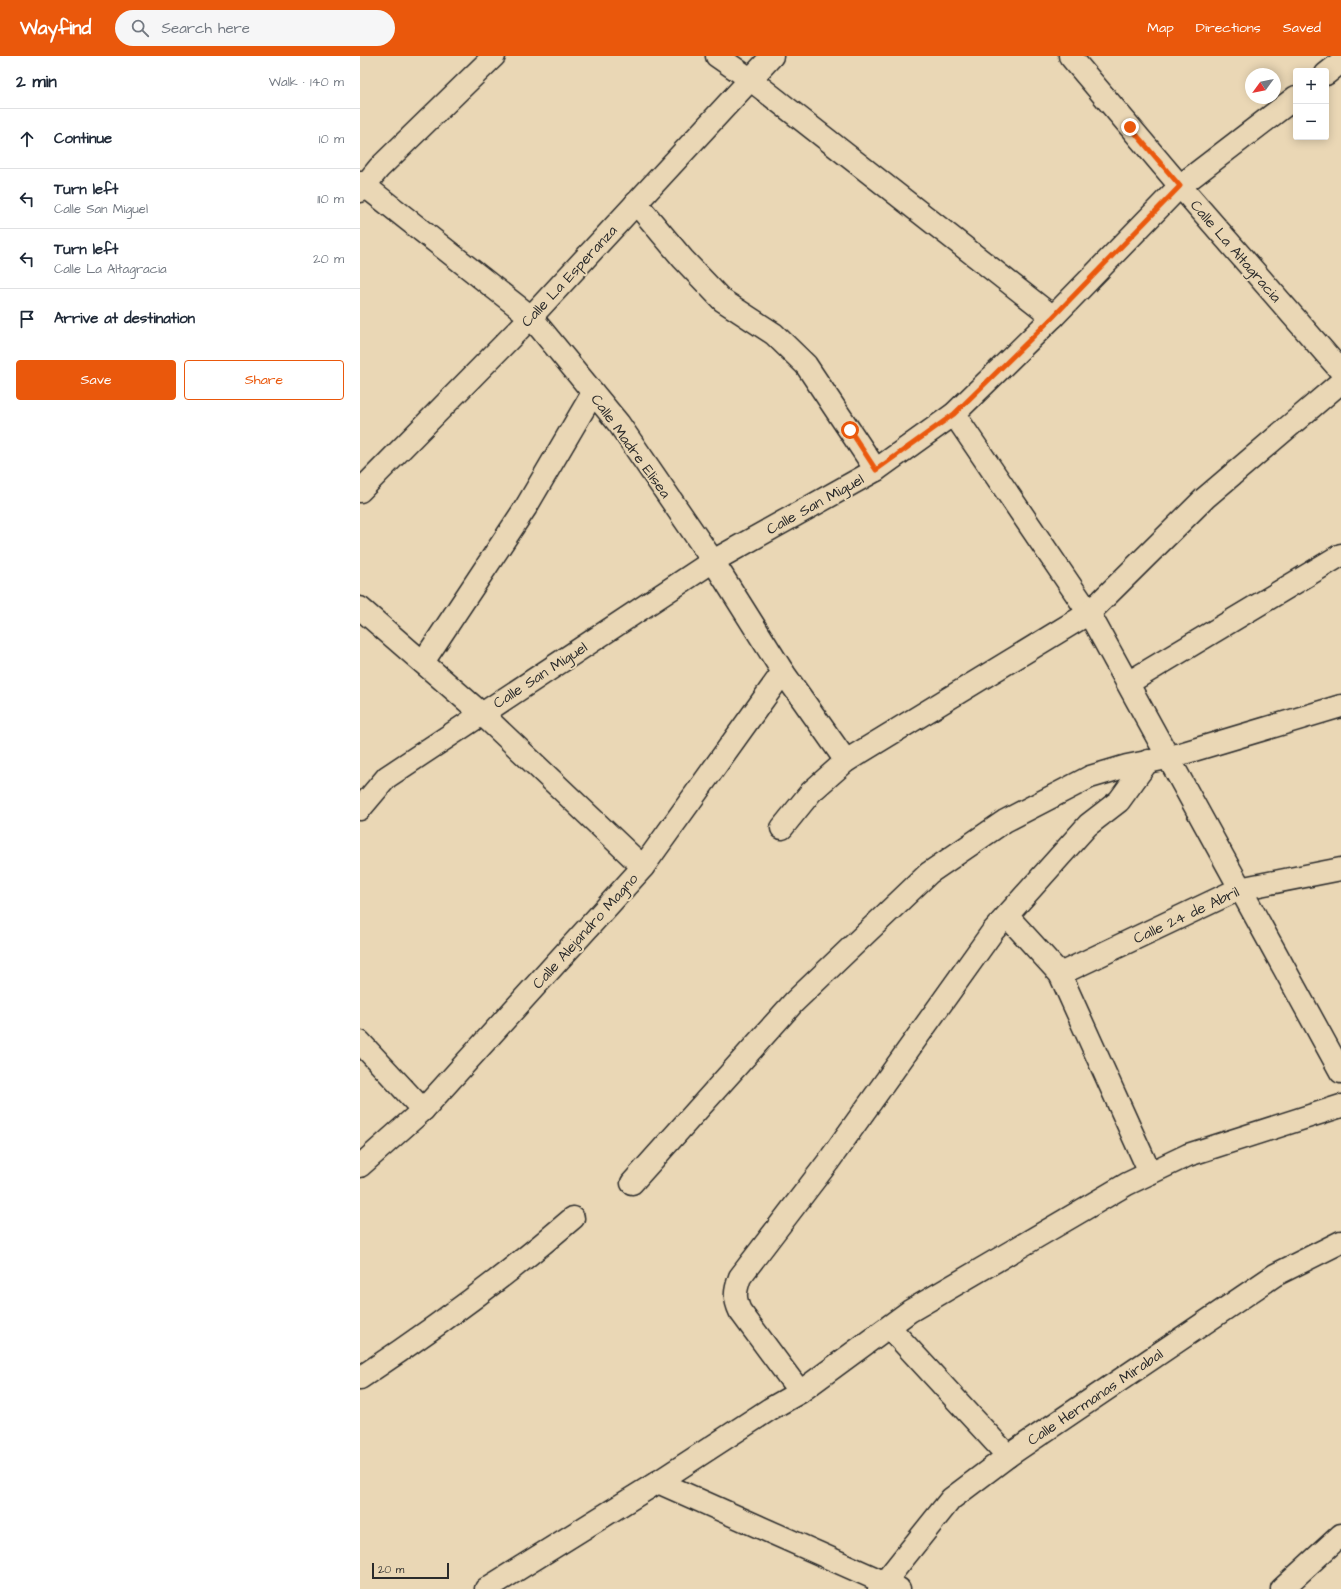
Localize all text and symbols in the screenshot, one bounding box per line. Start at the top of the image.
search box [115,10,395,46]
text: Wayfind [20,15,91,42]
icon: search [129,17,151,39]
text: Search here [161,18,250,39]
text: Map [1147,18,1174,38]
text: Directions [1196,18,1261,38]
text: Saved [1283,18,1321,38]
north arrow [1245,68,1281,104]
map controls [1293,68,1329,140]
button: + [1293,68,1329,104]
text: 2 min [16,70,57,94]
text: Walk · 140 m [269,73,344,91]
button: − [1293,104,1329,140]
route end [1121,118,1139,136]
icon: ahead [16,128,38,150]
text: Continue [54,128,112,149]
text: 10 m [319,130,344,148]
text: Turn left [54,179,118,200]
icon: left [16,188,38,210]
text: 110 m [317,190,344,208]
street label: Calle La Altagracia [1184,195,1286,308]
text: Calle San Miguel [54,200,148,218]
street label: Calle La Esperanza [517,220,622,332]
text: Turn left [54,239,118,260]
icon: left [16,248,38,270]
text: 20 m [313,250,344,268]
text: Calle La Altagracia [54,260,167,278]
icon: arrive [16,308,38,330]
text: Arrive at destination [54,308,195,329]
button: Save [16,360,176,400]
button: Share [184,360,344,400]
street label: Calle Madre Elisea [586,390,676,503]
route start [841,421,859,439]
street label: Calle San Miguel [763,469,868,541]
street label: Calle San Miguel [489,637,592,715]
street label: Calle Alejandro Magno [528,868,644,994]
street label: Calle 24 de Abril [1130,882,1243,949]
street label: Calle Hermanas Mirabal [1023,1344,1167,1451]
scale bar [372,1561,449,1580]
text: 20 m [378,1562,404,1577]

